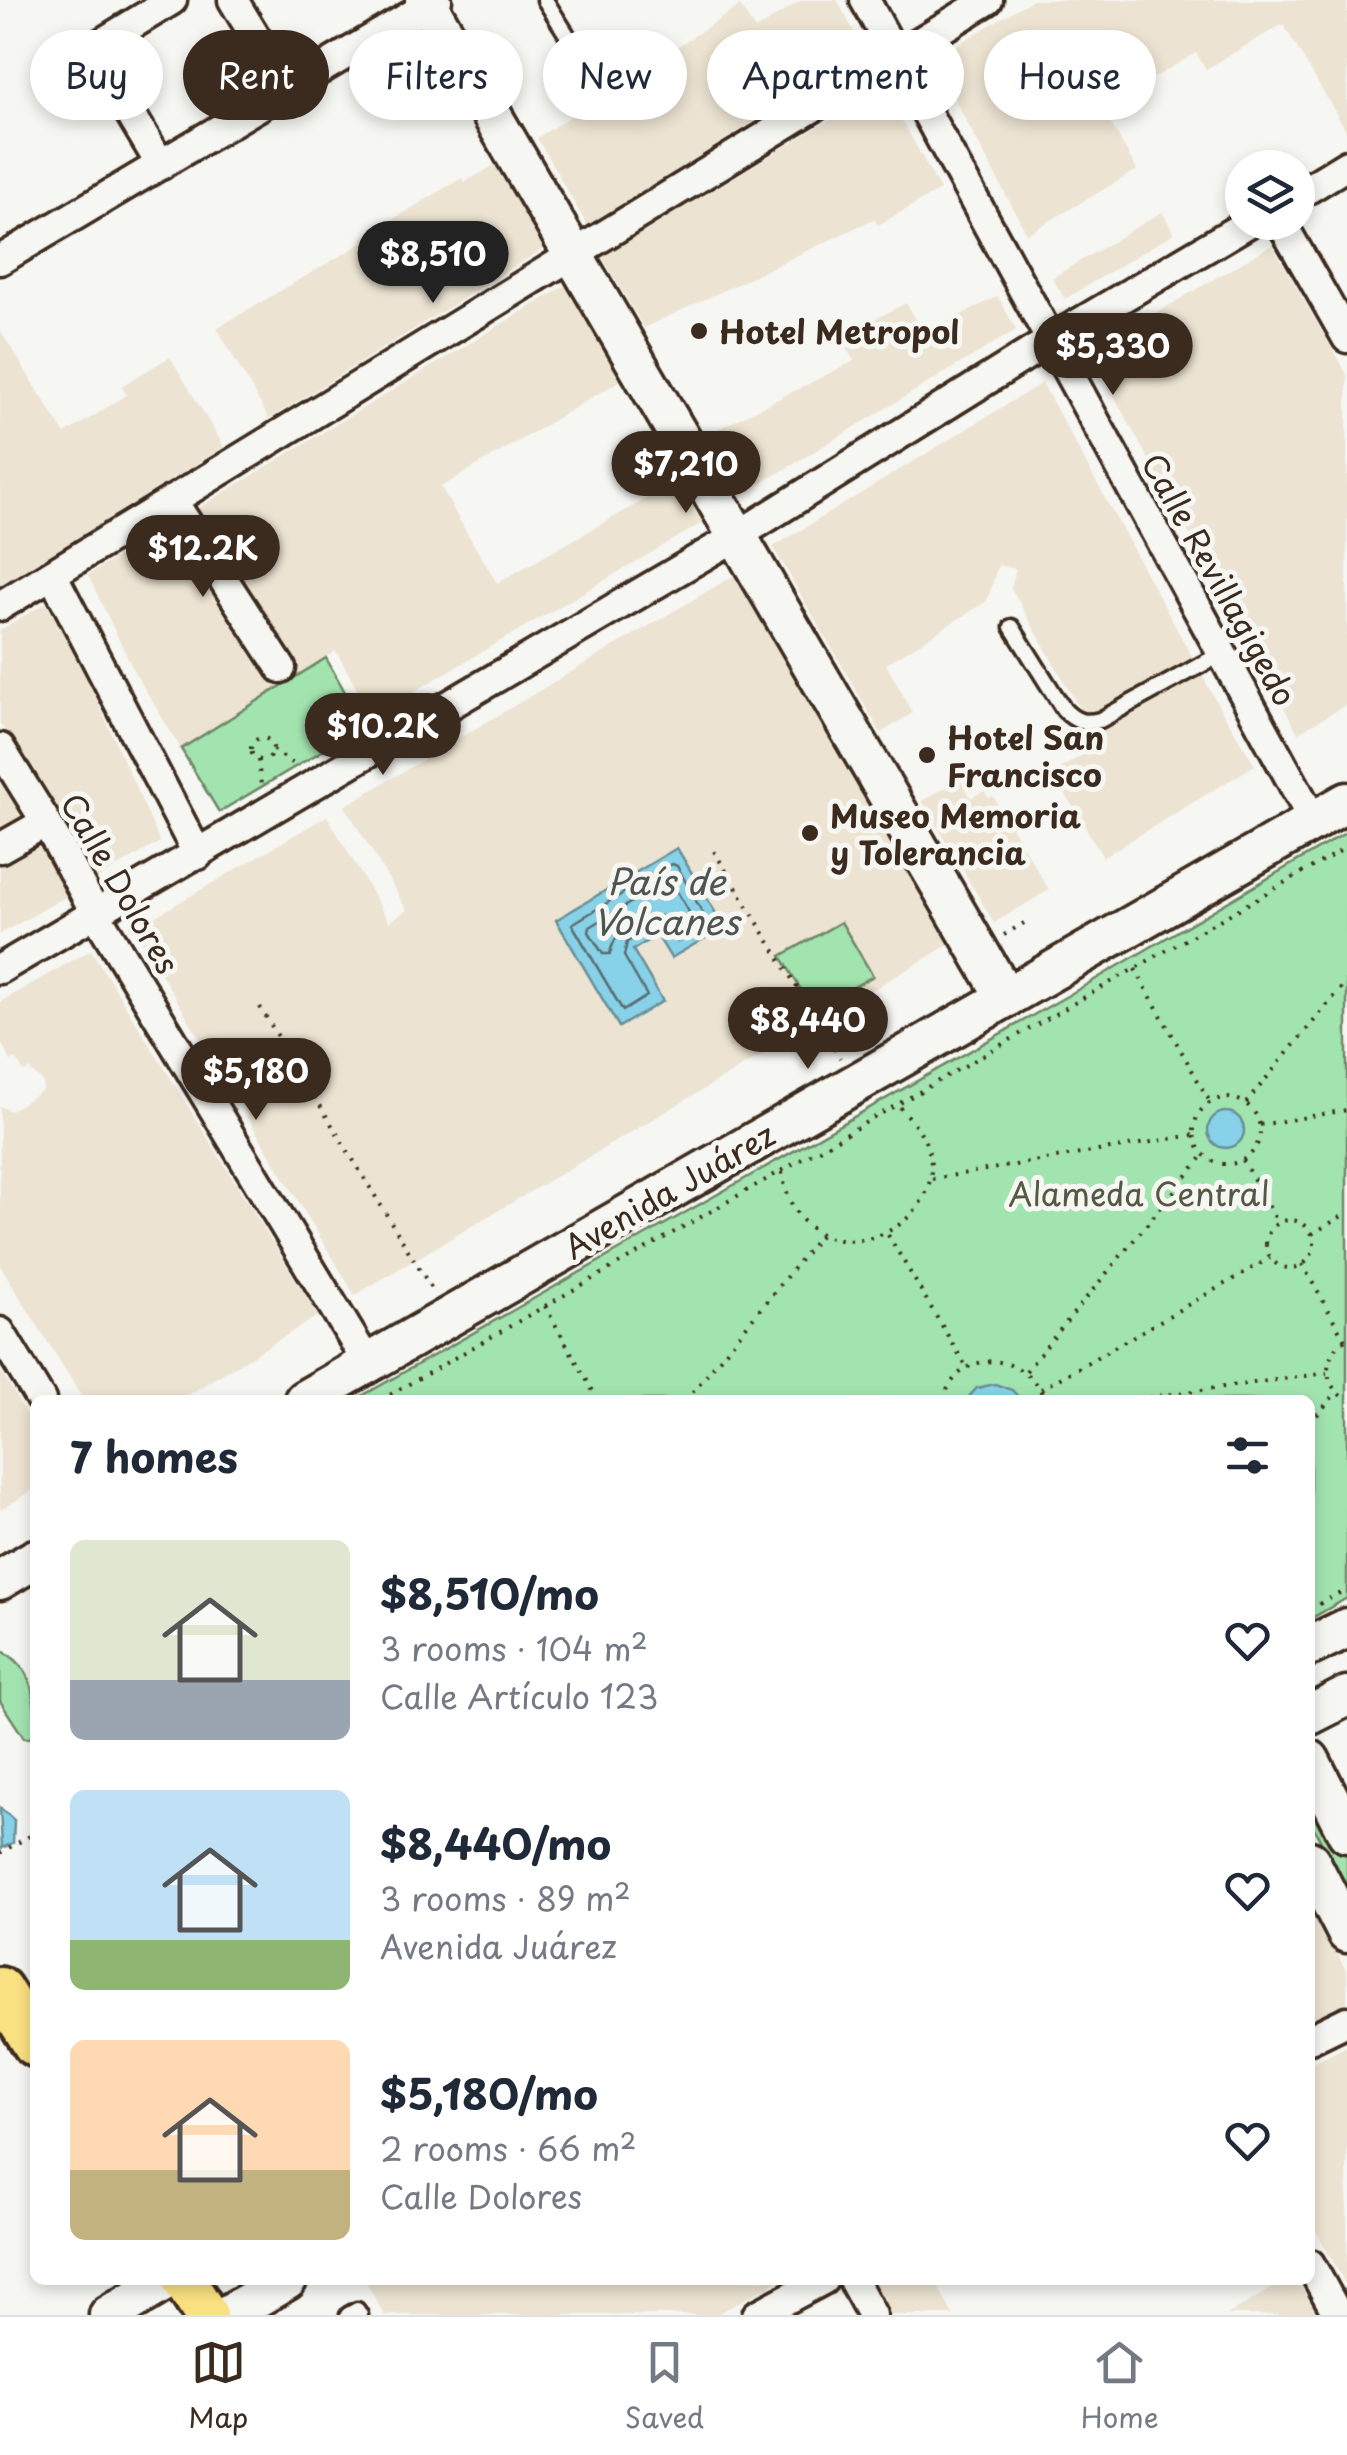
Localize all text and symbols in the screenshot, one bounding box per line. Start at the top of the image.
chip: Buy [30,30,163,120]
chip: Rent [183,30,329,120]
chip: Filters [349,30,523,120]
chip: New [543,30,687,120]
chip: Apartment [707,30,964,120]
chip: House [984,30,1156,120]
map controls [1225,150,1315,240]
button: layers [1225,150,1315,240]
pin: $8,510 [352,221,514,306]
text: $8,510 [380,229,486,277]
place label: Hotel Metropol [719,307,959,355]
pin: $5,330 [1032,313,1194,398]
marker: Hotel Metropol [688,320,710,342]
text: $5,330 [1056,321,1170,369]
pin: $7,210 [605,431,767,516]
text: $7,210 [634,439,738,487]
street label: Calle Revillagigedo [1131,444,1309,714]
pin: $12.2K [122,515,284,600]
text: $12.2K [148,523,258,571]
pin: $10.2K [302,693,464,778]
text: $10.2K [327,701,439,749]
place label: Hotel San Francisco [947,713,1104,798]
marker: Hotel San Francisco [916,744,938,766]
street label: Calle Dolores [50,783,192,983]
place label: Museo Memoria y Tolerancia [830,791,1081,876]
marker: Museo Memoria y Tolerancia [799,822,821,844]
water label: País de Volcanes [593,854,742,947]
pin: $8,440 [727,987,889,1072]
text: $8,440 [750,995,866,1043]
pin: $5,180 [175,1038,337,1123]
text: $5,180 [203,1046,309,1094]
street label: Avenida Juárez [555,1110,783,1270]
park label: Alameda Central [1008,1169,1270,1217]
text: 7 homes [70,1424,238,1487]
icon: filters [1220,1428,1275,1483]
text: $8,510/mo [380,1561,599,1624]
icon: home [150,1580,270,1700]
icon: heart [1220,1613,1275,1668]
text: 3 rooms · 104 m² [380,1624,648,1672]
text: Calle Artículo 123 [380,1672,658,1720]
text: $8,440/mo [380,1811,611,1874]
icon: home [150,1830,270,1950]
icon: heart [1220,1863,1275,1918]
text: 3 rooms · 89 m² [380,1874,631,1922]
text: Avenida Juárez [380,1922,617,1970]
text: $5,180/mo [380,2061,598,2124]
icon: home [150,2080,270,2200]
icon: heart [1220,2113,1275,2168]
text: 2 rooms · 66 m² [380,2124,637,2172]
text: Calle Dolores [380,2172,582,2220]
tab: Map [188,2335,248,2438]
tab: Saved [625,2335,704,2438]
tab: Home [1081,2335,1159,2438]

